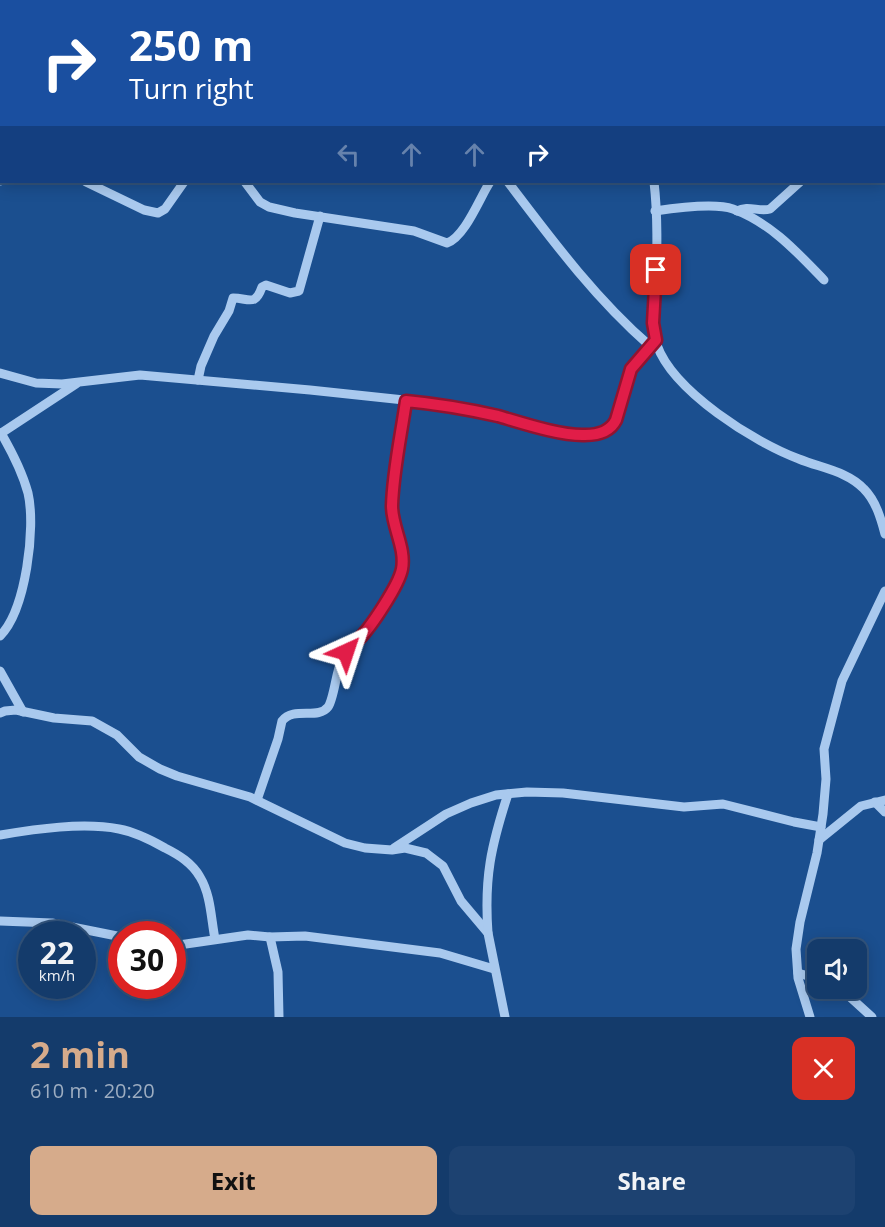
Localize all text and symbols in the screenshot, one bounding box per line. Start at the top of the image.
text: 250 m [129,16,253,73]
icon: right [30,24,108,102]
text: Turn right [129,70,254,107]
icon: left [332,138,365,171]
icon: ahead [395,138,428,171]
icon: ahead [458,138,491,171]
icon: right [521,138,554,171]
pin [630,244,681,295]
icon: arrive [639,253,672,286]
position arrow [314,620,378,684]
speed limit sign: 30 [108,921,186,999]
text: 22 [40,932,74,973]
map controls [807,939,867,999]
button: sound [807,939,867,999]
text: km/h [39,965,75,985]
text: 2 min [30,1030,130,1079]
button: close [792,1037,855,1100]
text: 610 m · 20:20 [30,1077,155,1104]
button: Exit [30,1146,437,1215]
button: Share [449,1146,855,1215]

